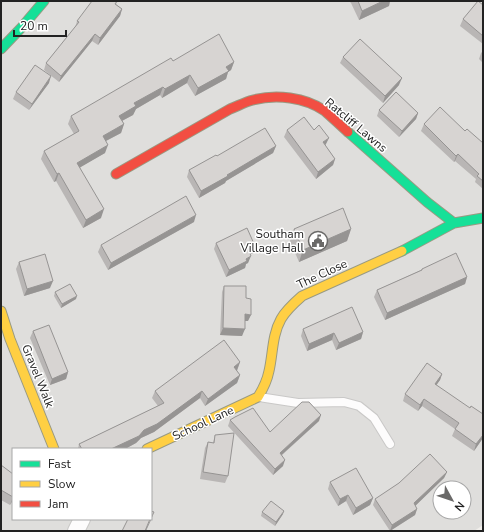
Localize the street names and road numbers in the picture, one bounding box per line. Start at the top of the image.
street label: Ratcliff Lawns [321,94,391,156]
street label: The Close [294,255,350,293]
street label: Gravel Walk [18,342,58,411]
street label: School Lane [170,402,236,444]

